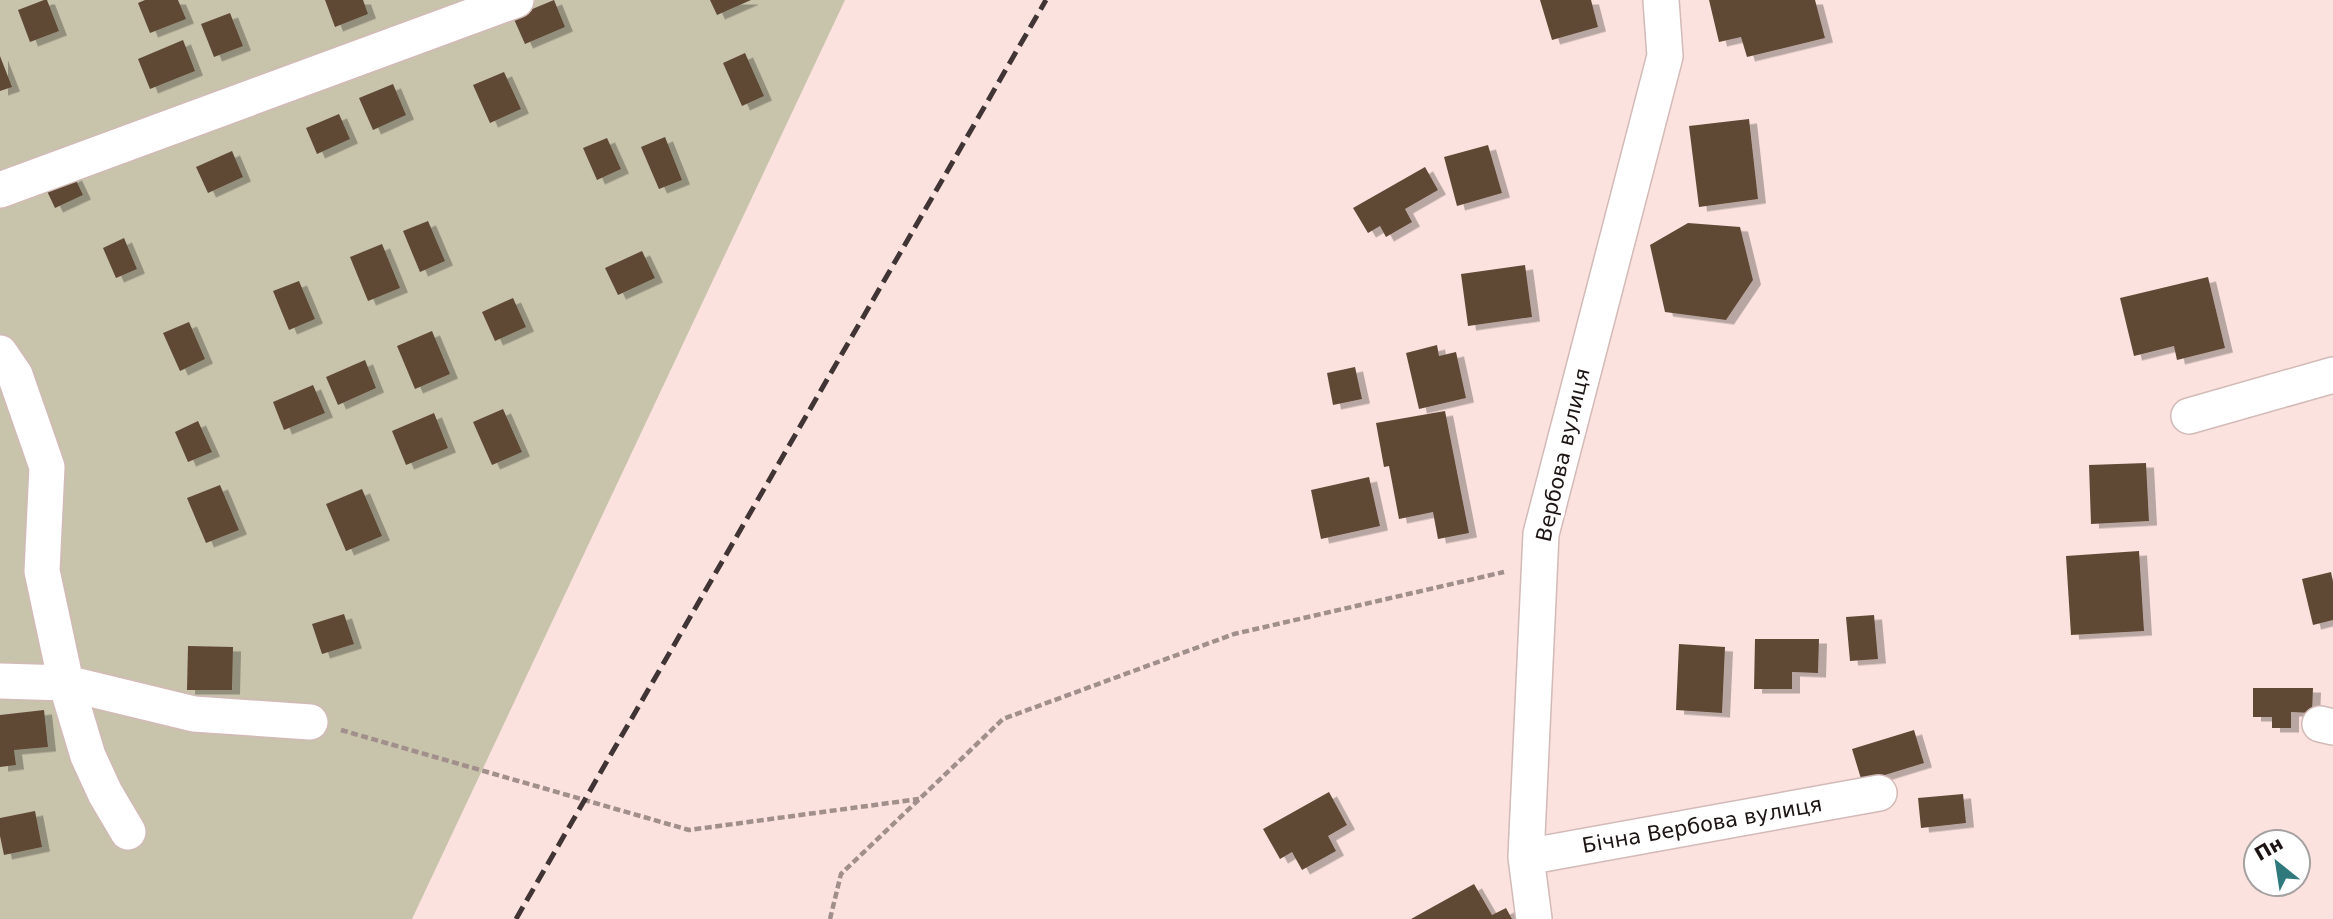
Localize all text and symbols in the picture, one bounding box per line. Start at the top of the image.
street label: Вербова вулиця [1531,366,1595,544]
street label: Бічна Вербова вулиця [1580,792,1824,858]
north arrow [2242,828,2312,898]
text: Пн [2250,831,2287,865]

